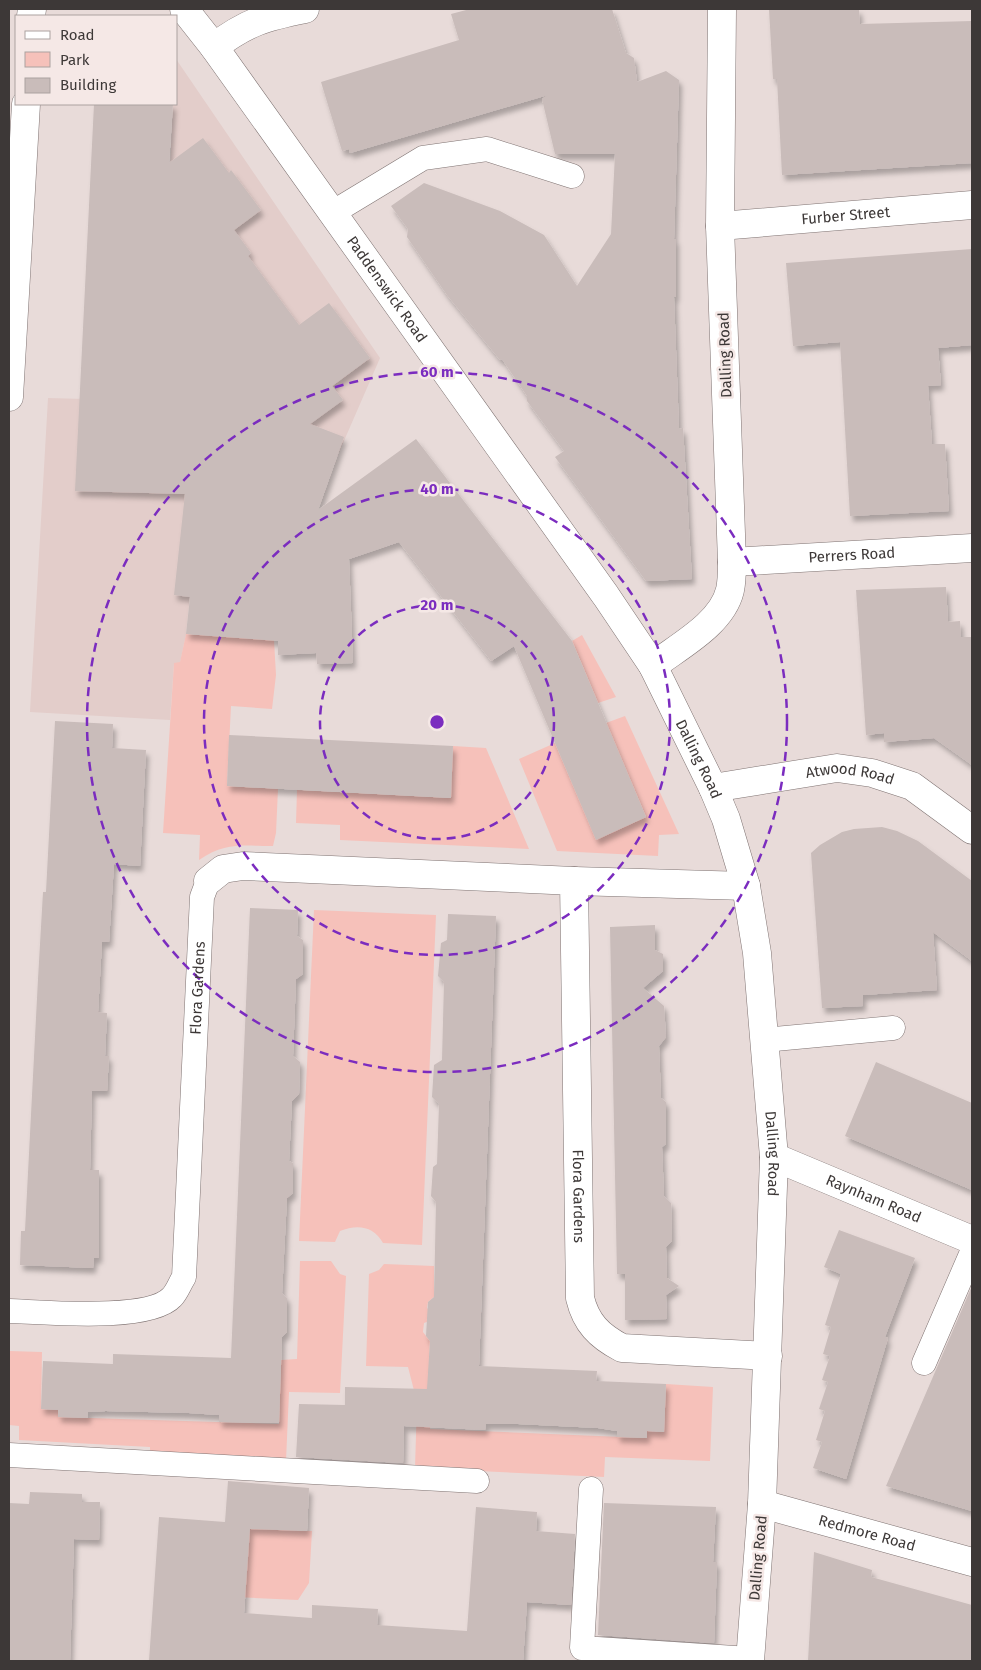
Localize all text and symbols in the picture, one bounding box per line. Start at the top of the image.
legend [15,15,178,105]
text: Road [60,26,95,44]
text: Park [60,51,90,69]
text: Building [60,76,116,94]
street label: Furber Street [800,203,891,228]
street label: Paddenswick Road [343,233,431,346]
street label: Dalling Road [715,312,735,398]
text: 60 m [420,363,454,381]
text: 40 m [420,480,454,498]
street label: Perrers Road [808,543,896,567]
text: 20 m [421,596,453,614]
centre of rings [428,713,446,731]
street label: Dalling Road [672,717,725,801]
street label: Atwood Road [804,759,897,789]
street label: Flora Gardens [186,941,209,1035]
street label: Dalling Road [761,1110,783,1197]
street label: Flora Gardens [569,1149,588,1243]
street label: Raynham Road [823,1171,924,1227]
street label: Redmore Road [817,1511,918,1555]
street label: Dalling Road [745,1515,771,1601]

